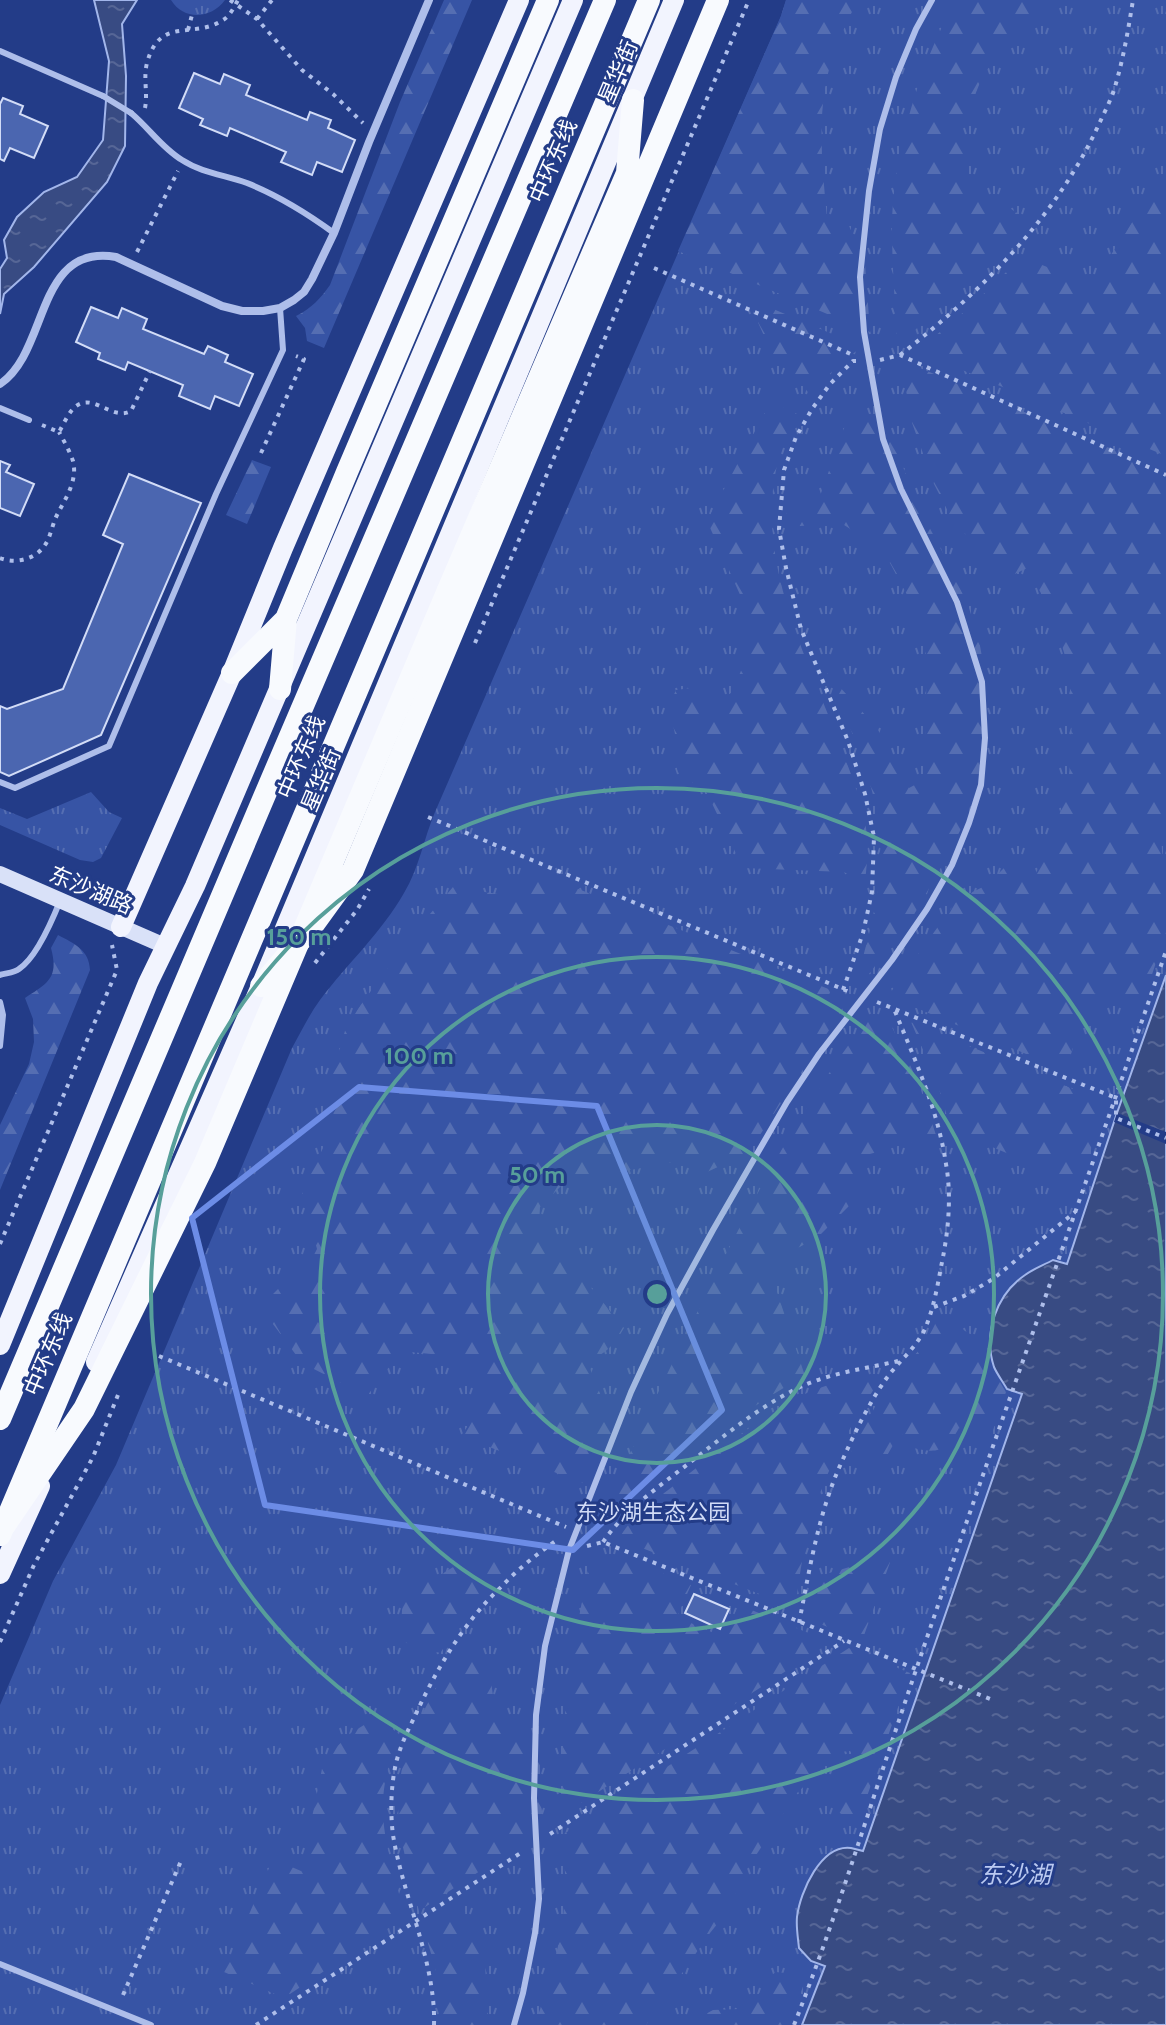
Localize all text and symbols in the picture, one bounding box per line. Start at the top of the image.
street label: 星华街 [593,36,643,108]
street label: 中环东线 [523,115,583,207]
street label: 中环东线 [271,711,331,803]
street label: 星华街 [296,744,346,816]
street label: 东沙湖路 [45,860,137,920]
text: 150 m [267,922,331,951]
text: 100 m [384,1041,454,1070]
text: 50 m [509,1160,565,1189]
centre of rings [643,1280,671,1308]
street label: 中环东线 [18,1308,78,1400]
park label: 东沙湖生态公园 [576,1499,730,1526]
water label: 东沙湖 [979,1860,1055,1889]

